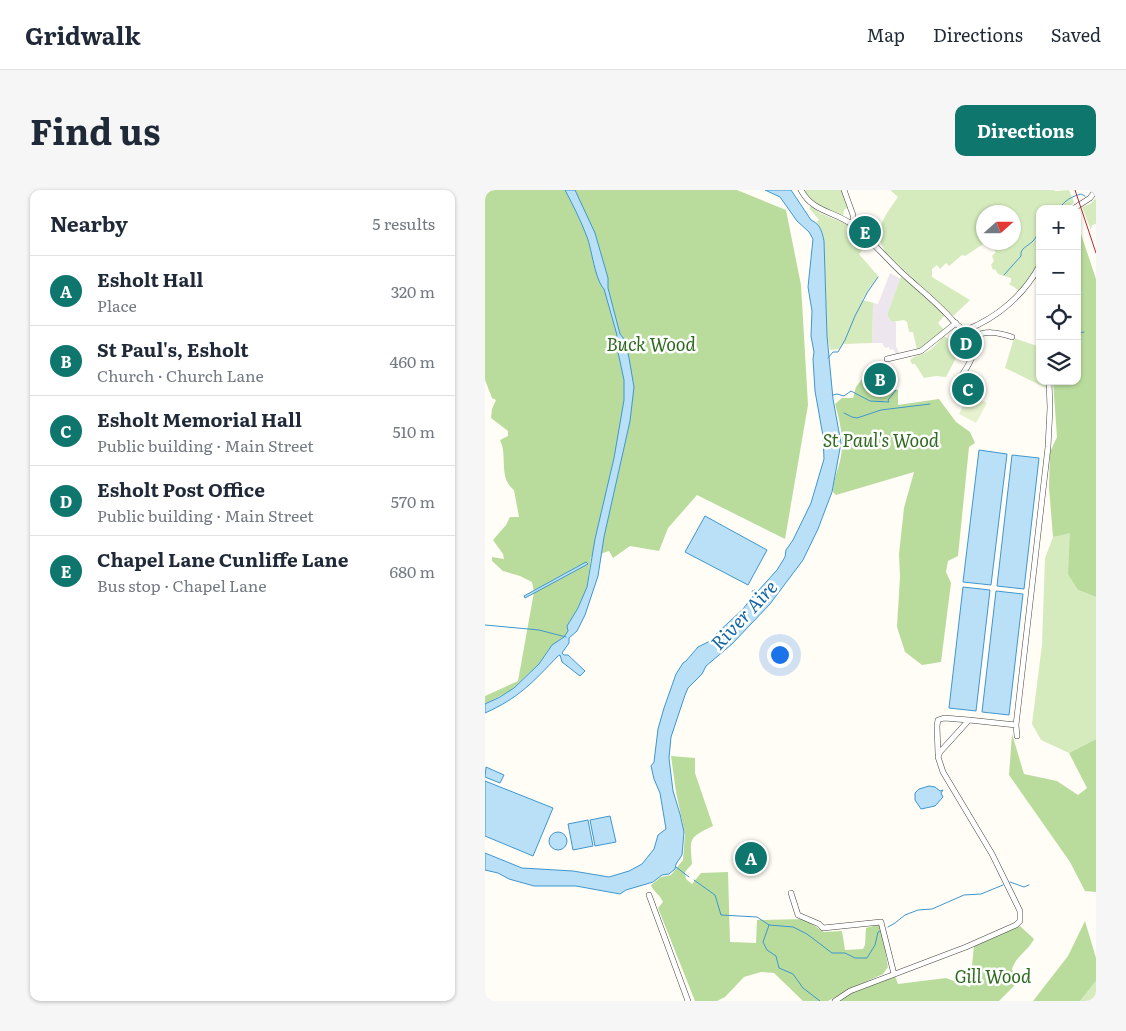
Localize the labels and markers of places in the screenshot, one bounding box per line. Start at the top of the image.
pin: E [849,213,881,251]
pin: D [950,324,982,362]
pin: B [864,360,896,398]
pin: C [952,370,984,408]
pin: A [735,839,767,877]

